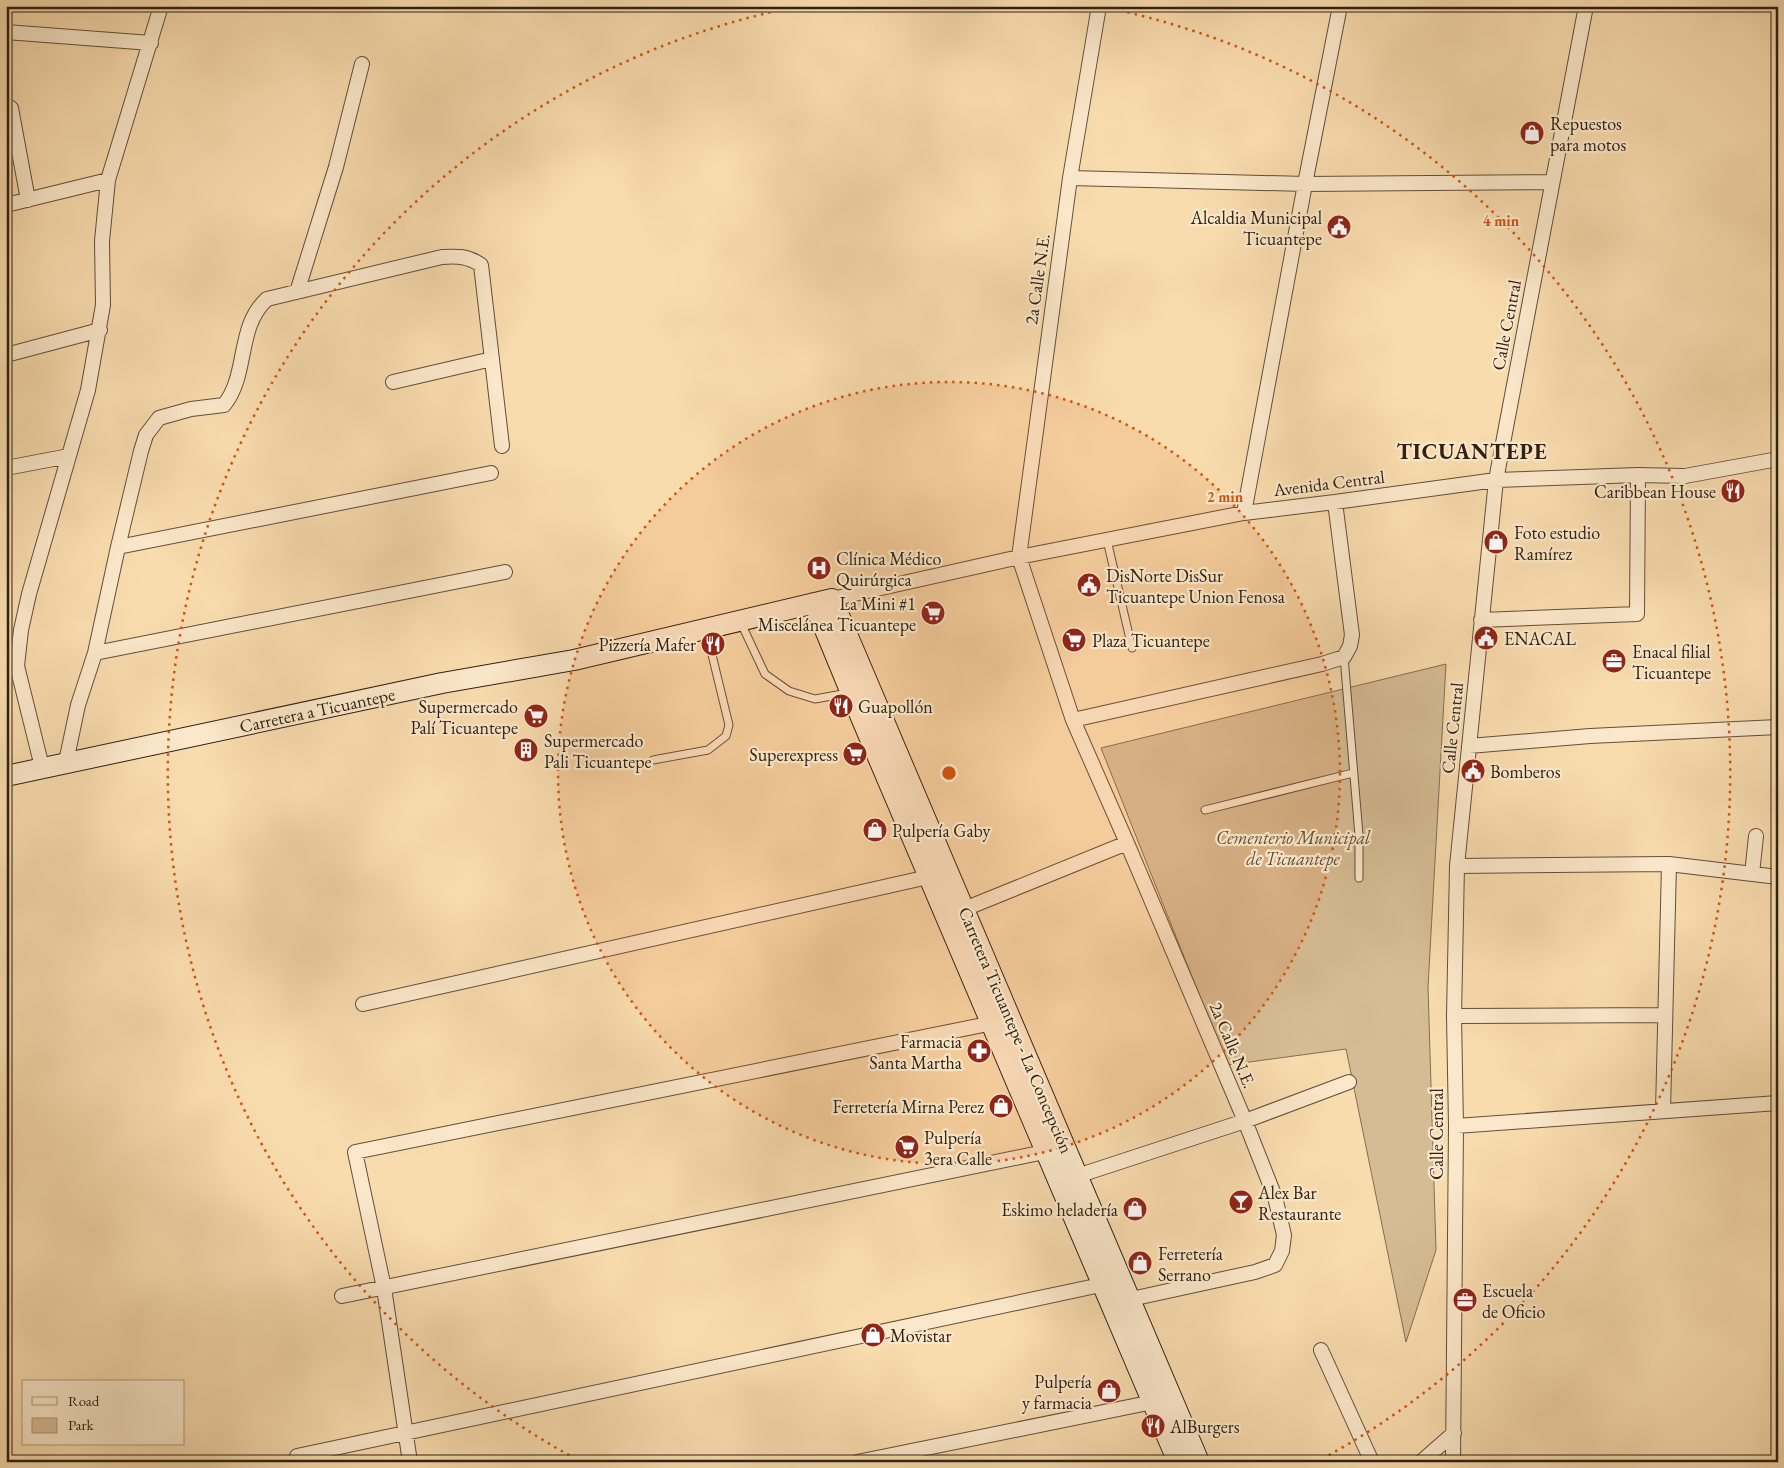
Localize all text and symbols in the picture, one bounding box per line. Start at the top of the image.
place label: Repuestos para motos [1550,112,1626,156]
shop icon: Repuestos para motos [1519,120,1545,146]
place label: Alcaldia Municipal Ticuantepe [1190,206,1322,250]
text: 4 min [1483,211,1520,230]
public building icon: Alcaldia Municipal Ticuantepe [1326,214,1352,240]
street label: 2a Calle N.E. [1019,232,1055,326]
street label: Calle Central [1486,278,1526,372]
district label: TICUANTEPE [1396,437,1548,466]
street label: Avenida Central [1271,465,1386,501]
restaurant icon: Caribbean House [1720,478,1746,504]
place label: Caribbean House [1594,480,1716,503]
text: 2 min [1207,487,1244,506]
place label: Foto estudio Ramírez [1514,521,1600,565]
shop icon: Foto estudio Ramírez [1483,529,1509,555]
place label: Clínica Médico Quirúrgica [836,547,941,591]
hospital icon: Clínica Médico Quirúrgica [806,555,832,581]
place label: DisNorte DisSur Ticuantepe Union Fenosa [1106,564,1286,608]
public building icon: DisNorte DisSur Ticuantepe Union Fenosa [1076,572,1102,598]
place label: La Mini #1 Miscelánea Ticuantepe [758,592,916,636]
supermarket icon: La Mini #1 Miscelánea Ticuantepe [920,600,946,626]
public building icon: ENACAL [1473,625,1499,651]
supermarket icon: Plaza Ticuantepe [1061,627,1087,653]
place label: ENACAL [1504,627,1577,650]
place label: Plaza Ticuantepe [1092,629,1210,652]
restaurant icon: Pizzería Mafer [700,631,726,657]
place label: Pizzería Mafer [599,633,696,656]
place label: Enacal filial Ticuantepe [1632,640,1711,684]
office icon: Enacal filial Ticuantepe [1601,648,1627,674]
street label: Calle Central [1436,681,1468,775]
street label: Carretera a Ticuantepe [237,682,397,738]
restaurant icon: Guapollón [828,693,854,719]
place label: Supermercado Palí Ticuantepe [410,695,518,739]
place label: Guapollón [858,695,933,718]
supermarket icon: Supermercado Palí Ticuantepe [523,703,549,729]
place label: Supermercado Pali Ticuantepe [544,729,652,773]
building icon: Supermercado Pali Ticuantepe [513,737,539,763]
supermarket icon: Superexpress [842,741,868,767]
place label: Superexpress [749,743,838,766]
public building icon: Bomberos [1460,758,1486,784]
place label: Bomberos [1490,760,1561,783]
centre of rings [940,764,958,782]
shop icon: Pulpería Gaby [862,817,888,843]
place label: Pulpería Gaby [892,819,990,842]
park label: Cementerio Municipal de Ticuantepe [1216,826,1371,871]
street label: Carretera Ticuantepe - La Concepción [954,903,1079,1157]
street label: 2a Calle N.E. [1205,998,1261,1092]
place label: Farmacia Santa Martha [869,1030,963,1074]
pharmacy icon: Farmacia Santa Martha [966,1038,992,1064]
street label: Calle Central [1425,1088,1448,1180]
shop icon: Ferretería Mirna Perez [988,1093,1014,1119]
place label: Ferretería Mirna Perez [833,1095,984,1118]
place label: Pulpería 3era Calle [924,1126,992,1170]
supermarket icon: Pulpería 3era Calle [894,1134,920,1160]
place label: Alex Bar Restaurante [1257,1181,1341,1225]
bar icon: Alex Bar Restaurante [1228,1189,1254,1215]
shop icon: Eskimo heladería [1122,1196,1148,1222]
place label: Eskimo heladería [1001,1198,1119,1221]
place label: Ferretería Serrano [1158,1242,1224,1286]
shop icon: Ferretería Serrano [1127,1250,1153,1276]
place label: Escuela de Oficio [1482,1279,1546,1323]
office icon: Escuela de Oficio [1452,1287,1478,1313]
shop icon: Movistar [860,1322,886,1348]
place label: Movistar [890,1324,951,1347]
place label: Pulpería y farmacia [1022,1370,1093,1414]
shop icon: Pulpería y farmacia [1096,1378,1122,1404]
legend [22,1380,185,1446]
text: Road [68,1391,100,1410]
restaurant icon: AlBurgers [1140,1413,1166,1439]
text: Park [68,1415,95,1434]
place label: AlBurgers [1169,1415,1240,1438]

